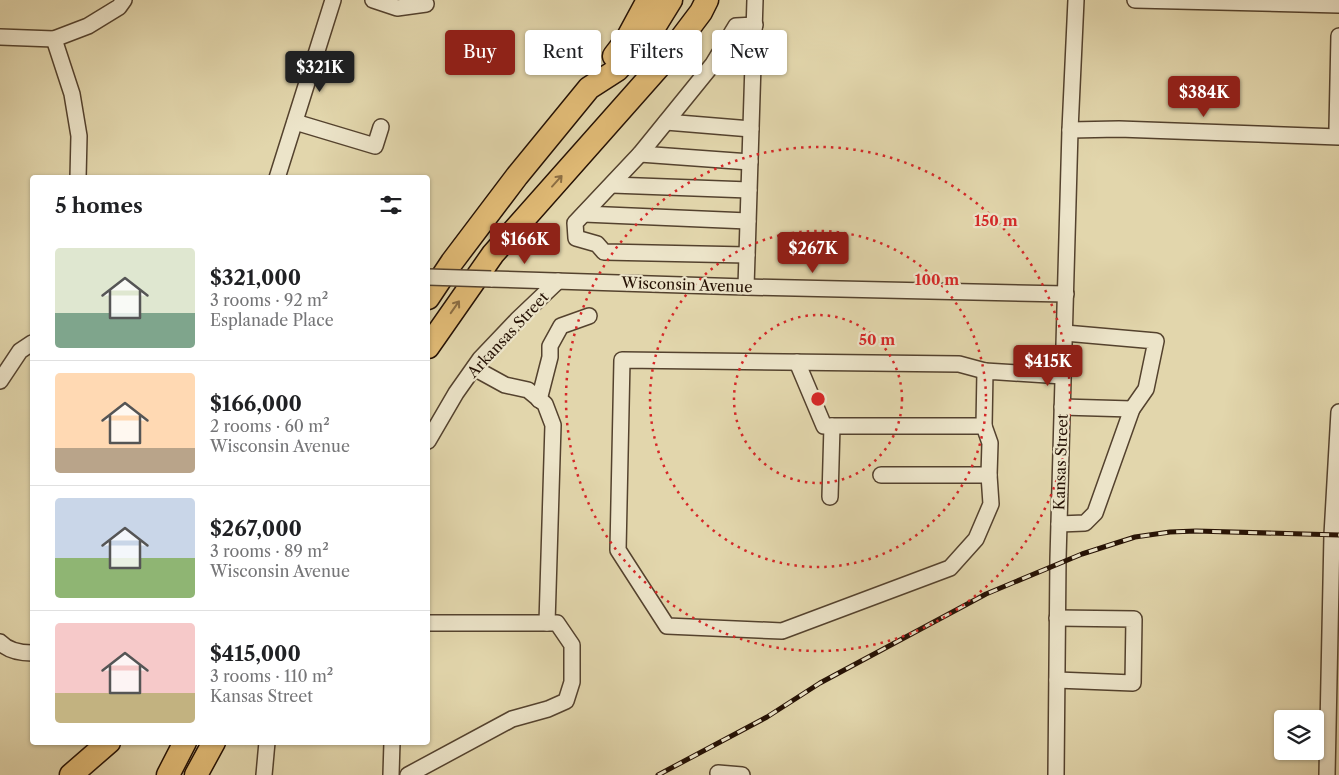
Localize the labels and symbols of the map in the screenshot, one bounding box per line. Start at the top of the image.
pin: $321K [285,51,355,93]
pin: $384K [1169,76,1239,118]
one-way arrow [552,175,563,188]
text: 150 m [974,211,1018,230]
pin: $166K [490,222,560,265]
pin: $267K [778,232,848,274]
text: 100 m [915,270,959,289]
street label: Wisconsin Avenue [620,273,753,296]
street label: Arkansas Street [462,287,553,382]
one-way arrow [450,300,460,314]
text: 50 m [859,330,895,349]
pin: $415K [1013,344,1083,387]
centre of rings [809,390,827,408]
street label: Kansas Street [1049,413,1072,511]

